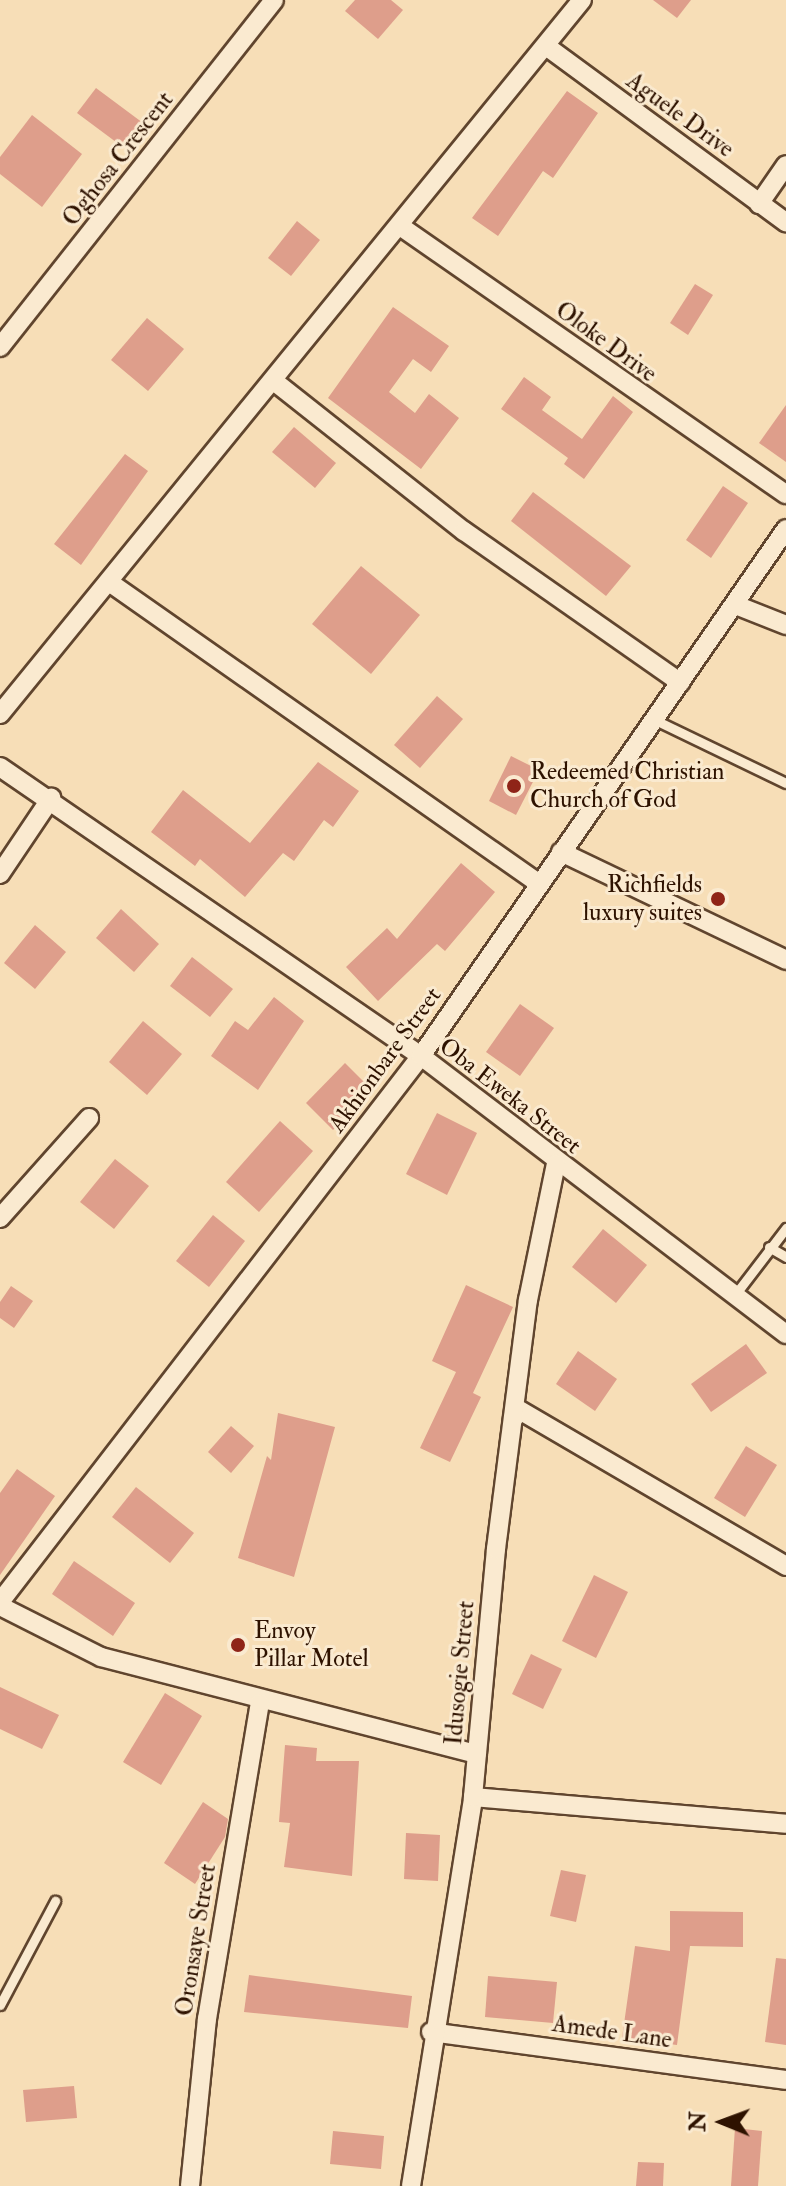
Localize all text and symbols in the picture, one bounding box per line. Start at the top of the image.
street label: Aguele Drive [621,66,739,164]
street label: Oghosa Crescent [57,86,179,232]
street label: Oloke Drive [550,296,662,388]
place label: Redeemed Christian Church of God [530,758,724,814]
marker: Redeemed Christian Church of God [505,777,523,795]
place label: Richfields luxury suites [583,871,702,927]
marker: Richfields luxury suites [709,890,727,908]
street label: Akhionbare Street [323,982,447,1138]
street label: Oba Eweka Street [433,1032,587,1160]
street label: Idusogie Street [439,1600,481,1746]
place label: Envoy Pillar Motel [254,1617,369,1673]
marker: Envoy Pillar Motel [229,1636,247,1654]
street label: Oronsaye Street [170,1862,222,2018]
street label: Amede Lane [550,2009,674,2055]
north arrow [682,2082,762,2162]
text: N [684,2111,712,2132]

